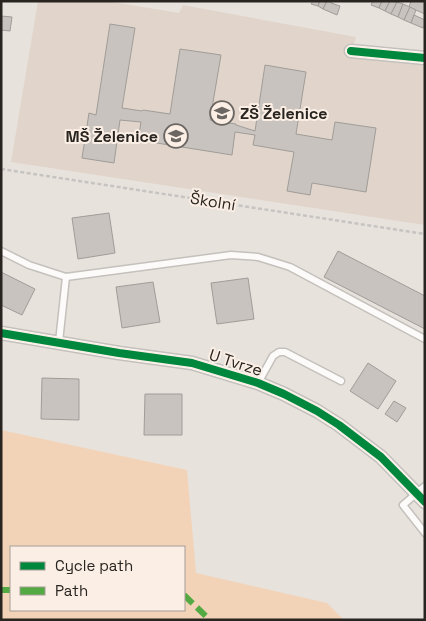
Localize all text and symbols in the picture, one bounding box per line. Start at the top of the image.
school or university icon: ZŠ Želenice [209,100,235,126]
place label: ZŠ Želenice [240,103,328,124]
school or university icon: MŠ Želenice [163,123,189,149]
place label: MŠ Želenice [66,126,158,147]
street label: Školní [189,188,237,215]
street label: U Tvrze [207,344,265,381]
legend [10,546,185,611]
text: Cycle path [55,556,133,575]
text: Path [55,581,88,600]

